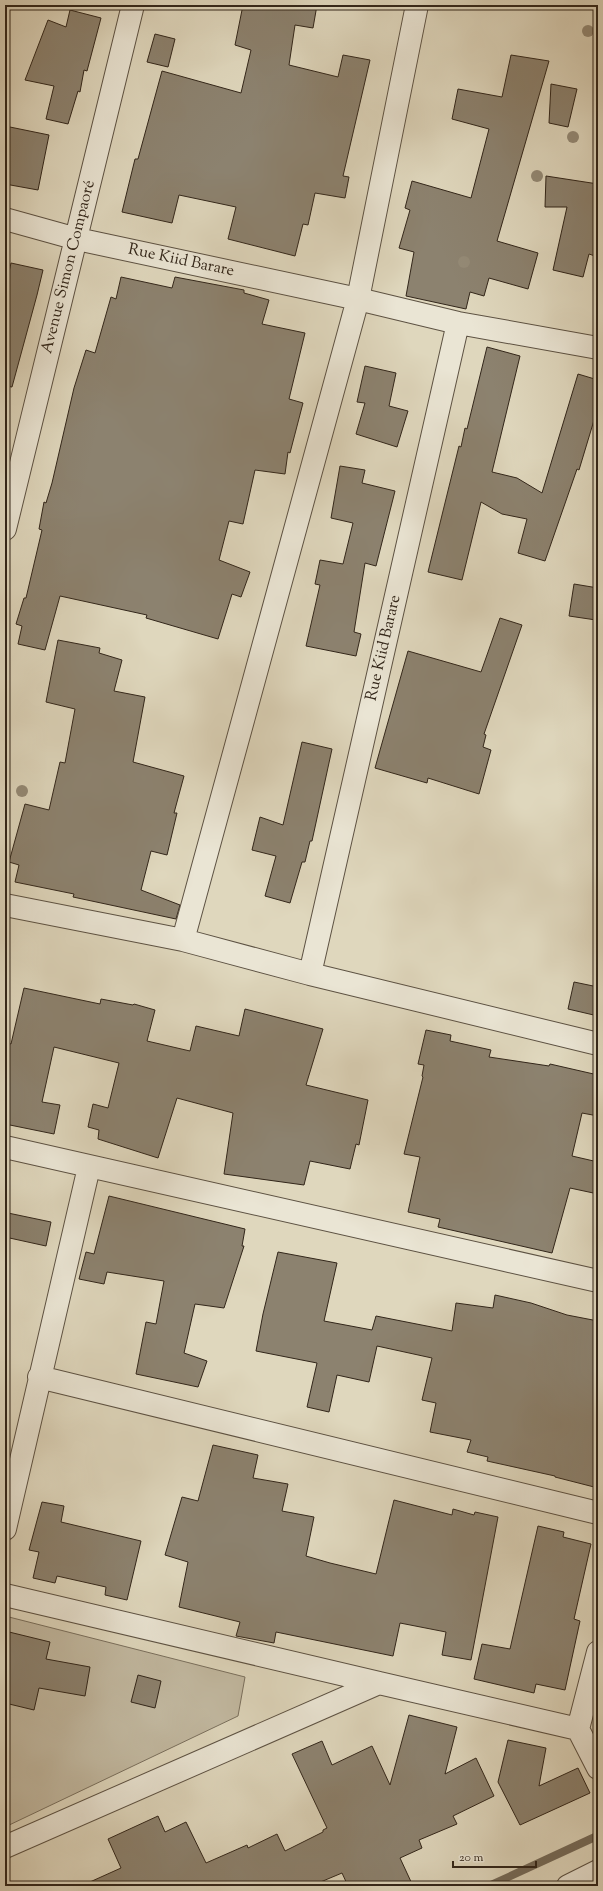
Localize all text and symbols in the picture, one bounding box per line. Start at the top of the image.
street label: Avenue Simon Compaoré [36,178,102,356]
street label: Rue Kiid Barare [126,239,236,283]
street label: Rue Kiid Barare [361,593,407,703]
scale bar [453,1843,536,1869]
text: 20 m [459,1849,484,1867]

